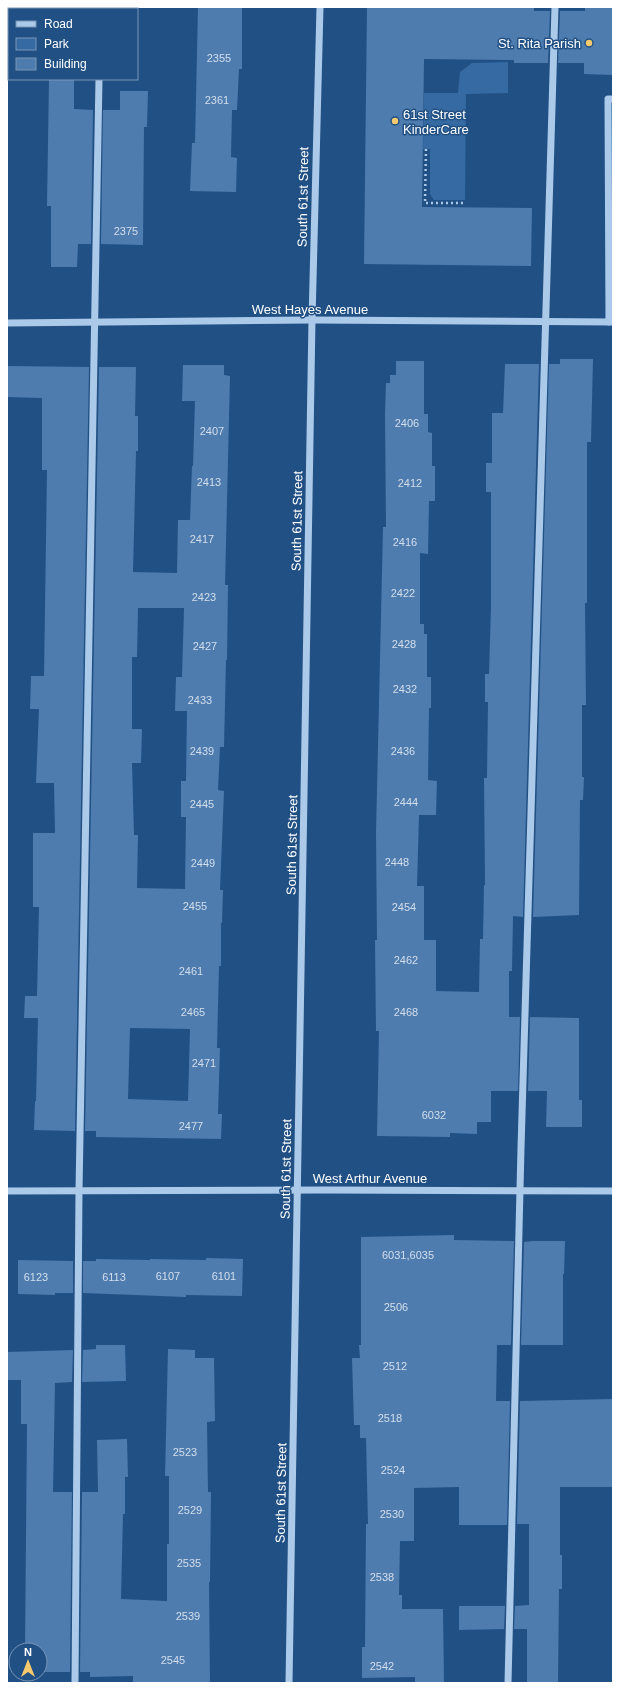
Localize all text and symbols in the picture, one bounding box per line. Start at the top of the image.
legend [8,8,138,80]
text: Road [44,17,73,31]
place label: St. Rita Parish [498,36,581,51]
text: Park [44,37,70,51]
marker: St. Rita Parish [584,38,594,48]
house number: 2355 [207,52,231,64]
text: Building [44,57,87,71]
house number: 2361 [205,94,229,106]
place label: 61st Street KinderCare [403,107,469,137]
marker: 61st Street KinderCare [390,116,400,126]
street label: South 61st Street [295,146,311,247]
house number: 2375 [114,225,138,237]
street label: West Hayes Avenue [252,302,368,317]
house number: 2406 [395,417,419,429]
house number: 2407 [200,425,224,437]
street label: South 61st Street [289,470,305,571]
house number: 2413 [197,476,221,488]
house number: 2412 [398,477,422,489]
house number: 2417 [190,533,214,545]
house number: 2416 [393,536,417,548]
house number: 2422 [391,587,415,599]
house number: 2423 [192,591,216,603]
house number: 2428 [392,638,416,650]
house number: 2427 [193,640,217,652]
house number: 2432 [393,683,417,695]
house number: 2433 [188,694,212,706]
house number: 2439 [190,745,214,757]
house number: 2436 [391,745,415,757]
street label: South 61st Street [284,794,300,895]
house number: 2444 [394,796,418,808]
house number: 2445 [190,798,214,810]
house number: 2448 [385,856,409,868]
house number: 2449 [191,857,215,869]
house number: 2455 [183,900,207,912]
house number: 2454 [392,901,416,913]
house number: 2462 [394,954,418,966]
house number: 2461 [179,965,203,977]
house number: 2465 [181,1006,205,1018]
house number: 2468 [394,1006,418,1018]
house number: 2471 [192,1057,216,1069]
house number: 6032 [422,1109,446,1121]
street label: South 61st Street [278,1118,294,1219]
house number: 2477 [179,1120,203,1132]
street label: West Arthur Avenue [313,1171,427,1186]
house number: 6031,6035 [382,1249,434,1261]
house number: 6107 [156,1270,180,1282]
house number: 6101 [212,1270,236,1282]
house number: 6123 [24,1271,48,1283]
house number: 6113 [102,1271,126,1283]
house number: 2506 [384,1301,408,1313]
house number: 2512 [383,1360,407,1372]
house number: 2518 [378,1412,402,1424]
street label: South 61st Street [273,1442,289,1543]
house number: 2523 [173,1446,197,1458]
house number: 2524 [381,1464,405,1476]
house number: 2529 [178,1504,202,1516]
house number: 2530 [380,1508,404,1520]
house number: 2535 [177,1557,201,1569]
house number: 2538 [370,1571,394,1583]
house number: 2539 [176,1610,200,1622]
north arrow [8,1642,48,1682]
text: N [24,1646,32,1658]
house number: 2545 [161,1654,185,1666]
house number: 2542 [370,1660,394,1672]

